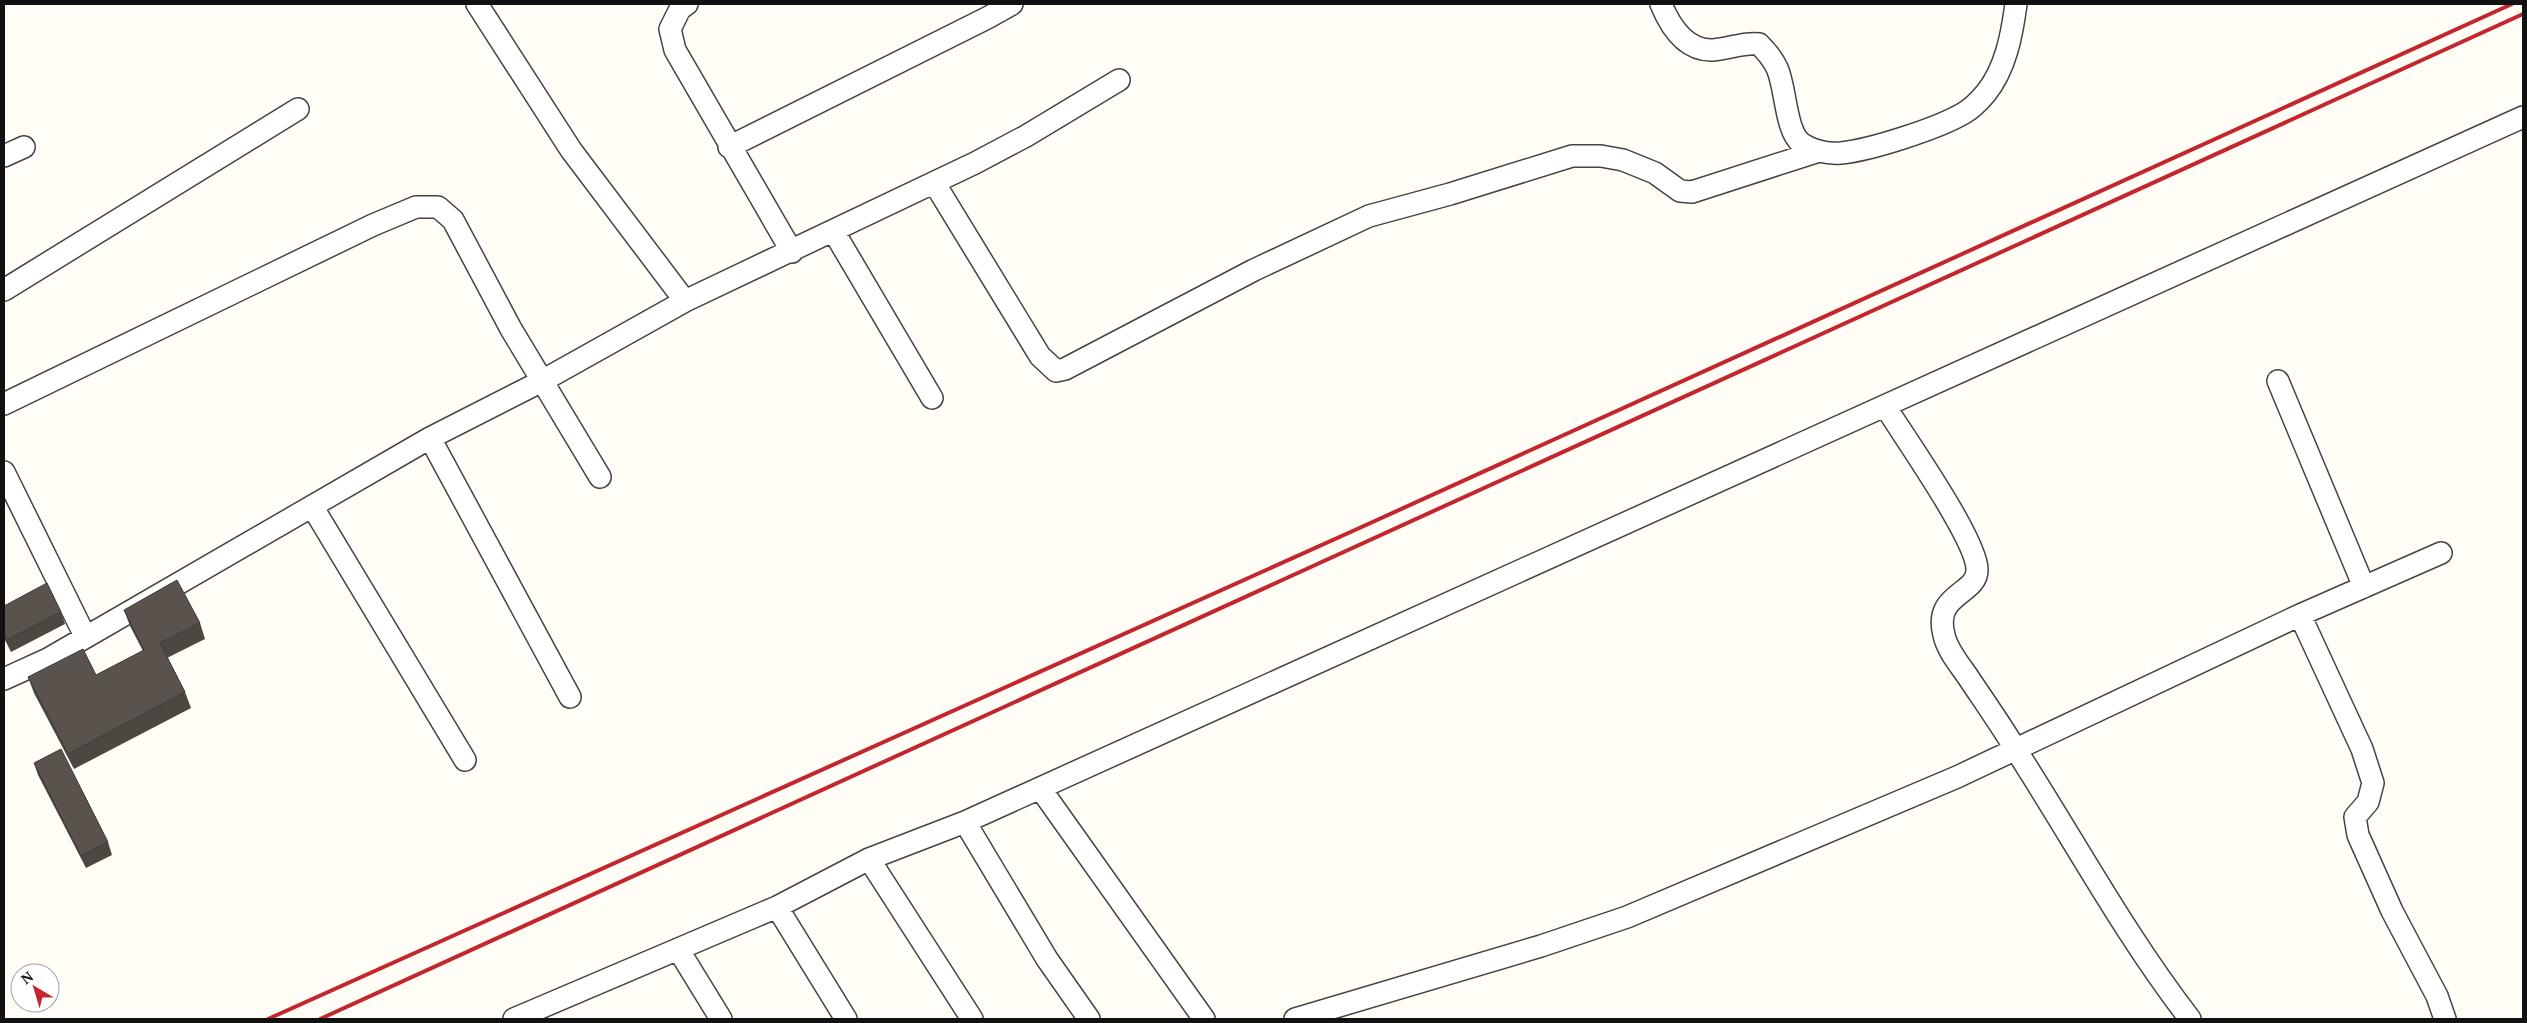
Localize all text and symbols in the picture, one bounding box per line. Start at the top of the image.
north arrow [10,963,60,1013]
text: N [17,966,37,988]

